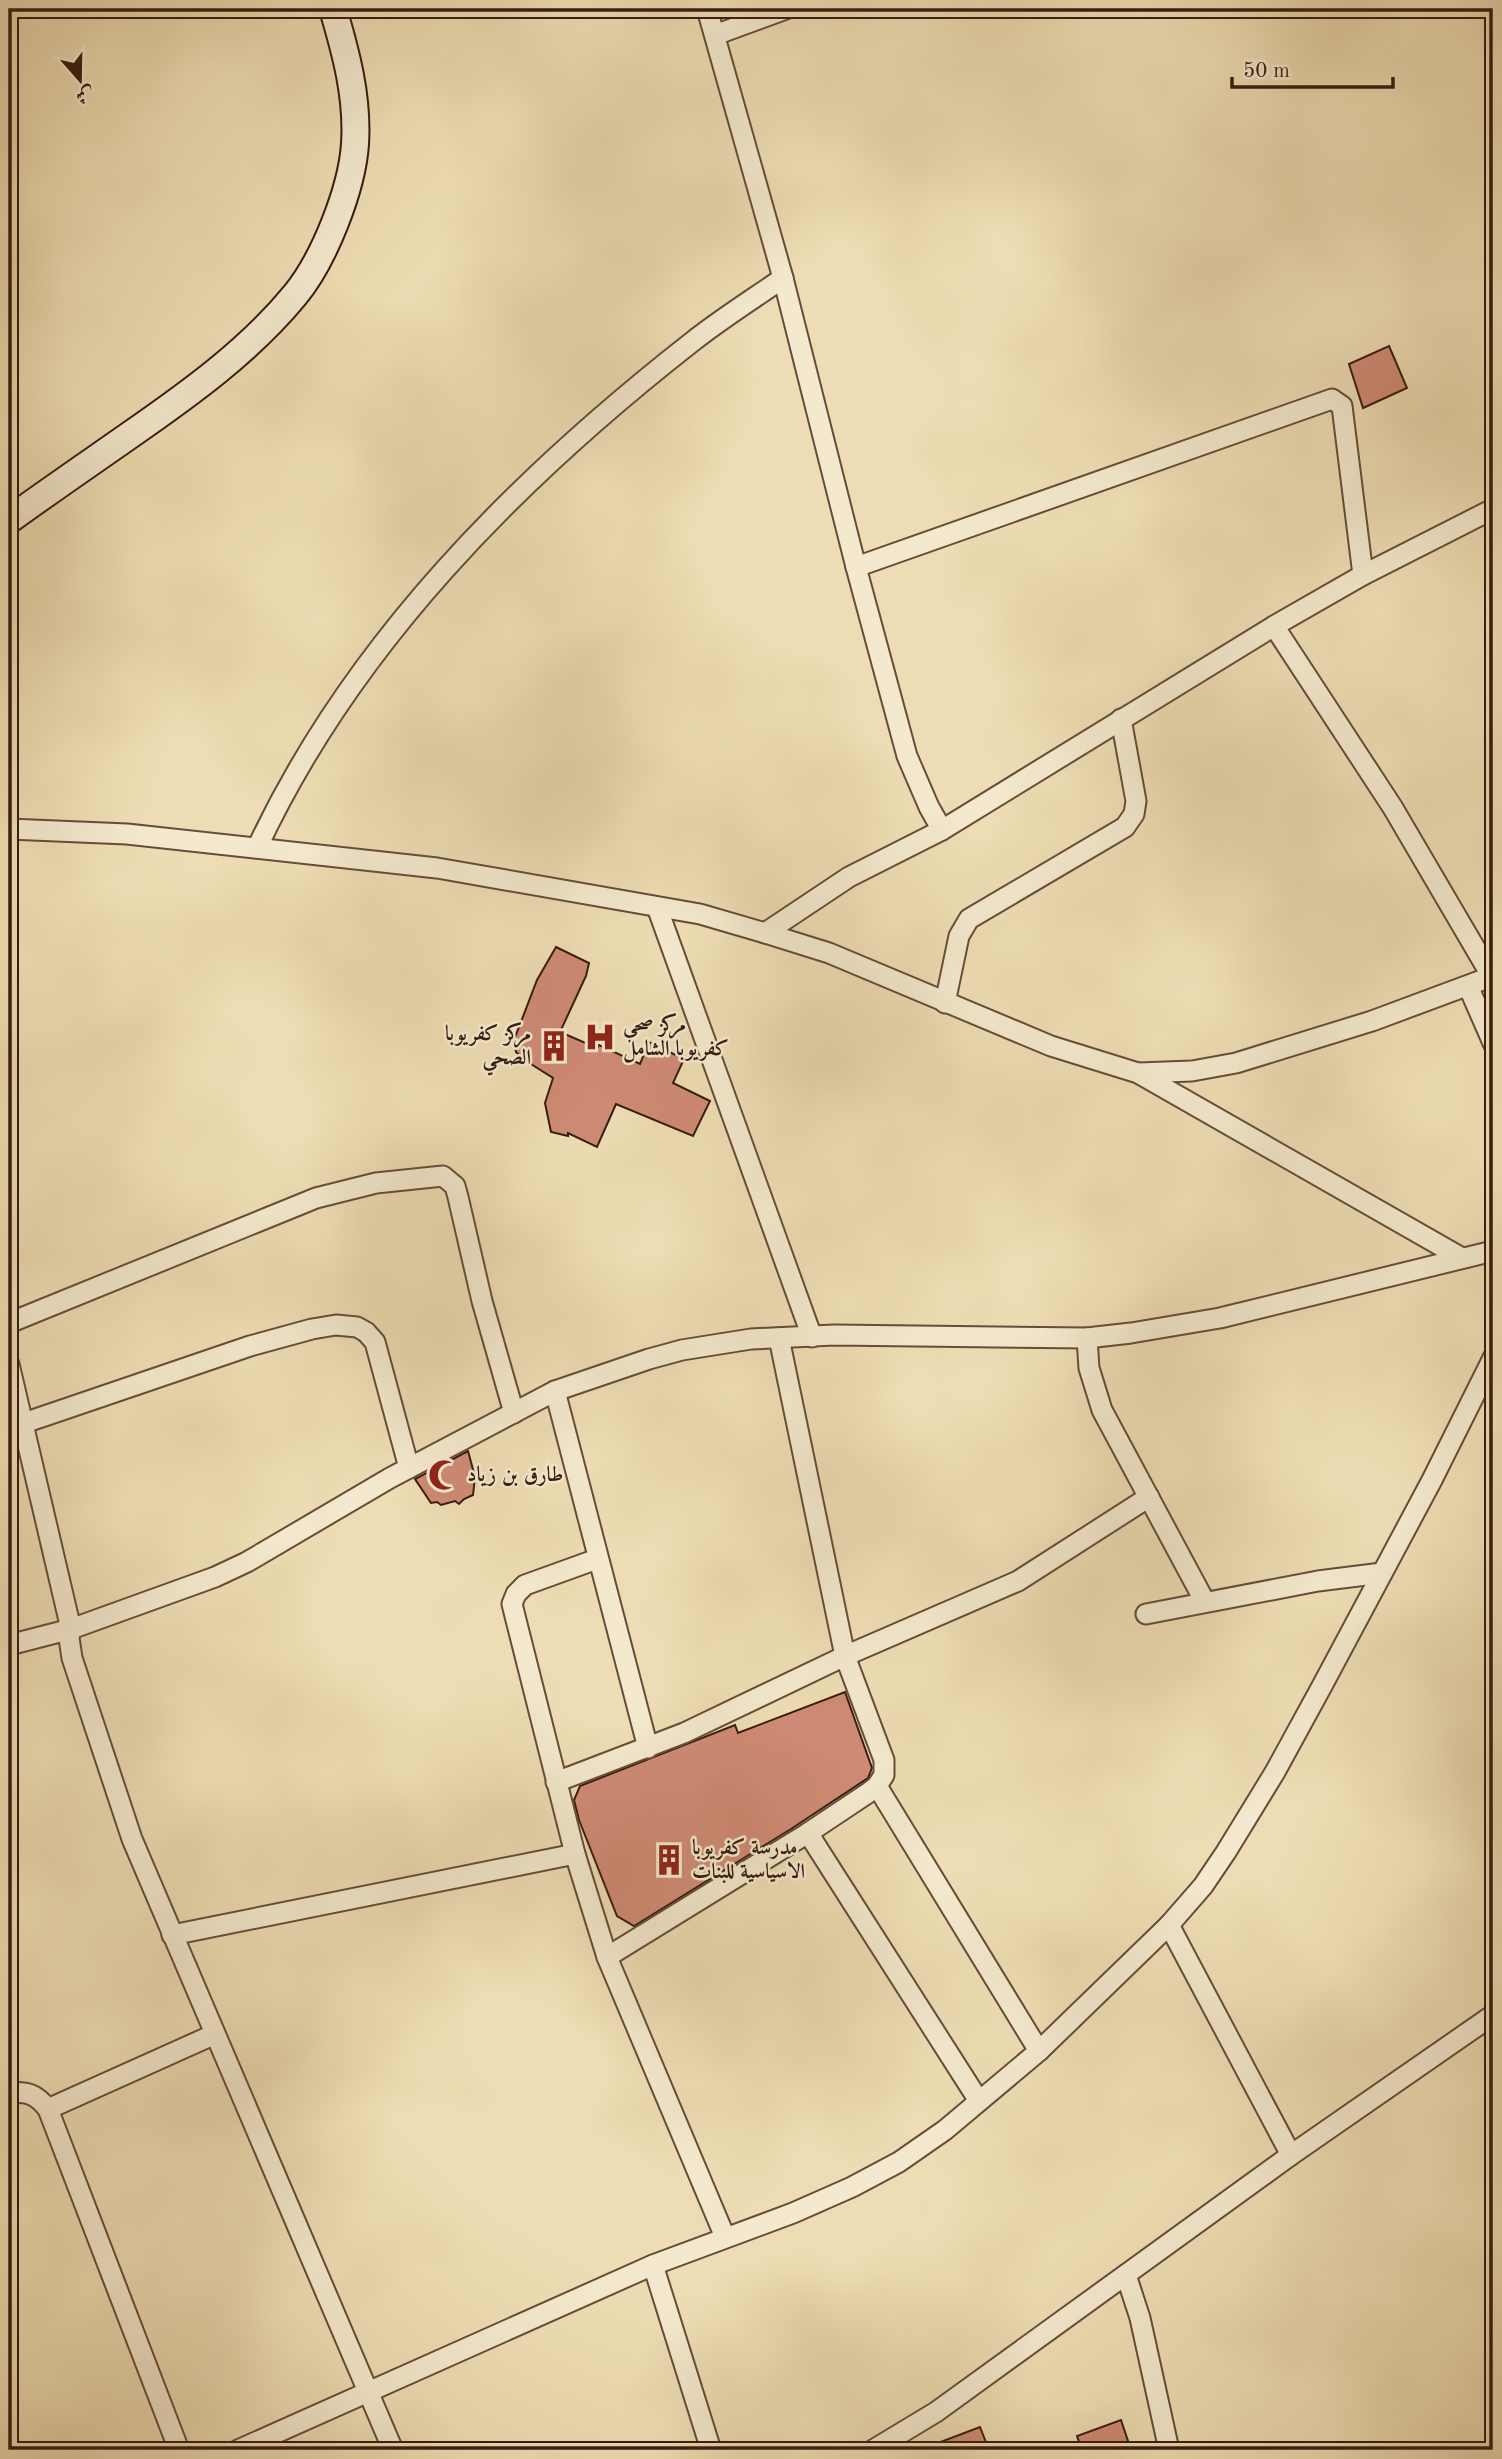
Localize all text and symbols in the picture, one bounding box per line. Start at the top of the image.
north arrow [46,46,116,116]
scale bar [1232,46,1394,90]
text: 50 m [1243,61,1290,82]
text: ش [73,81,97,106]
place label: مركز صحي كفريوبا الشامل [623,1013,729,1063]
hospital icon: مركز صحي كفريوبا الشامل [583,1020,617,1054]
place label: مركز كفريوبا الصحي [445,1022,531,1076]
building icon: مركز كفريوبا الصحي [537,1029,571,1063]
mosque icon: طارق بن زياد [427,1458,461,1492]
place label: طارق بن زياد [467,1464,563,1487]
place label: مدرسة كفريوبا الاسياسية للبنات [692,1837,805,1884]
building icon: مدرسة كفريوبا الاسياسية للبنات [652,1843,686,1877]

